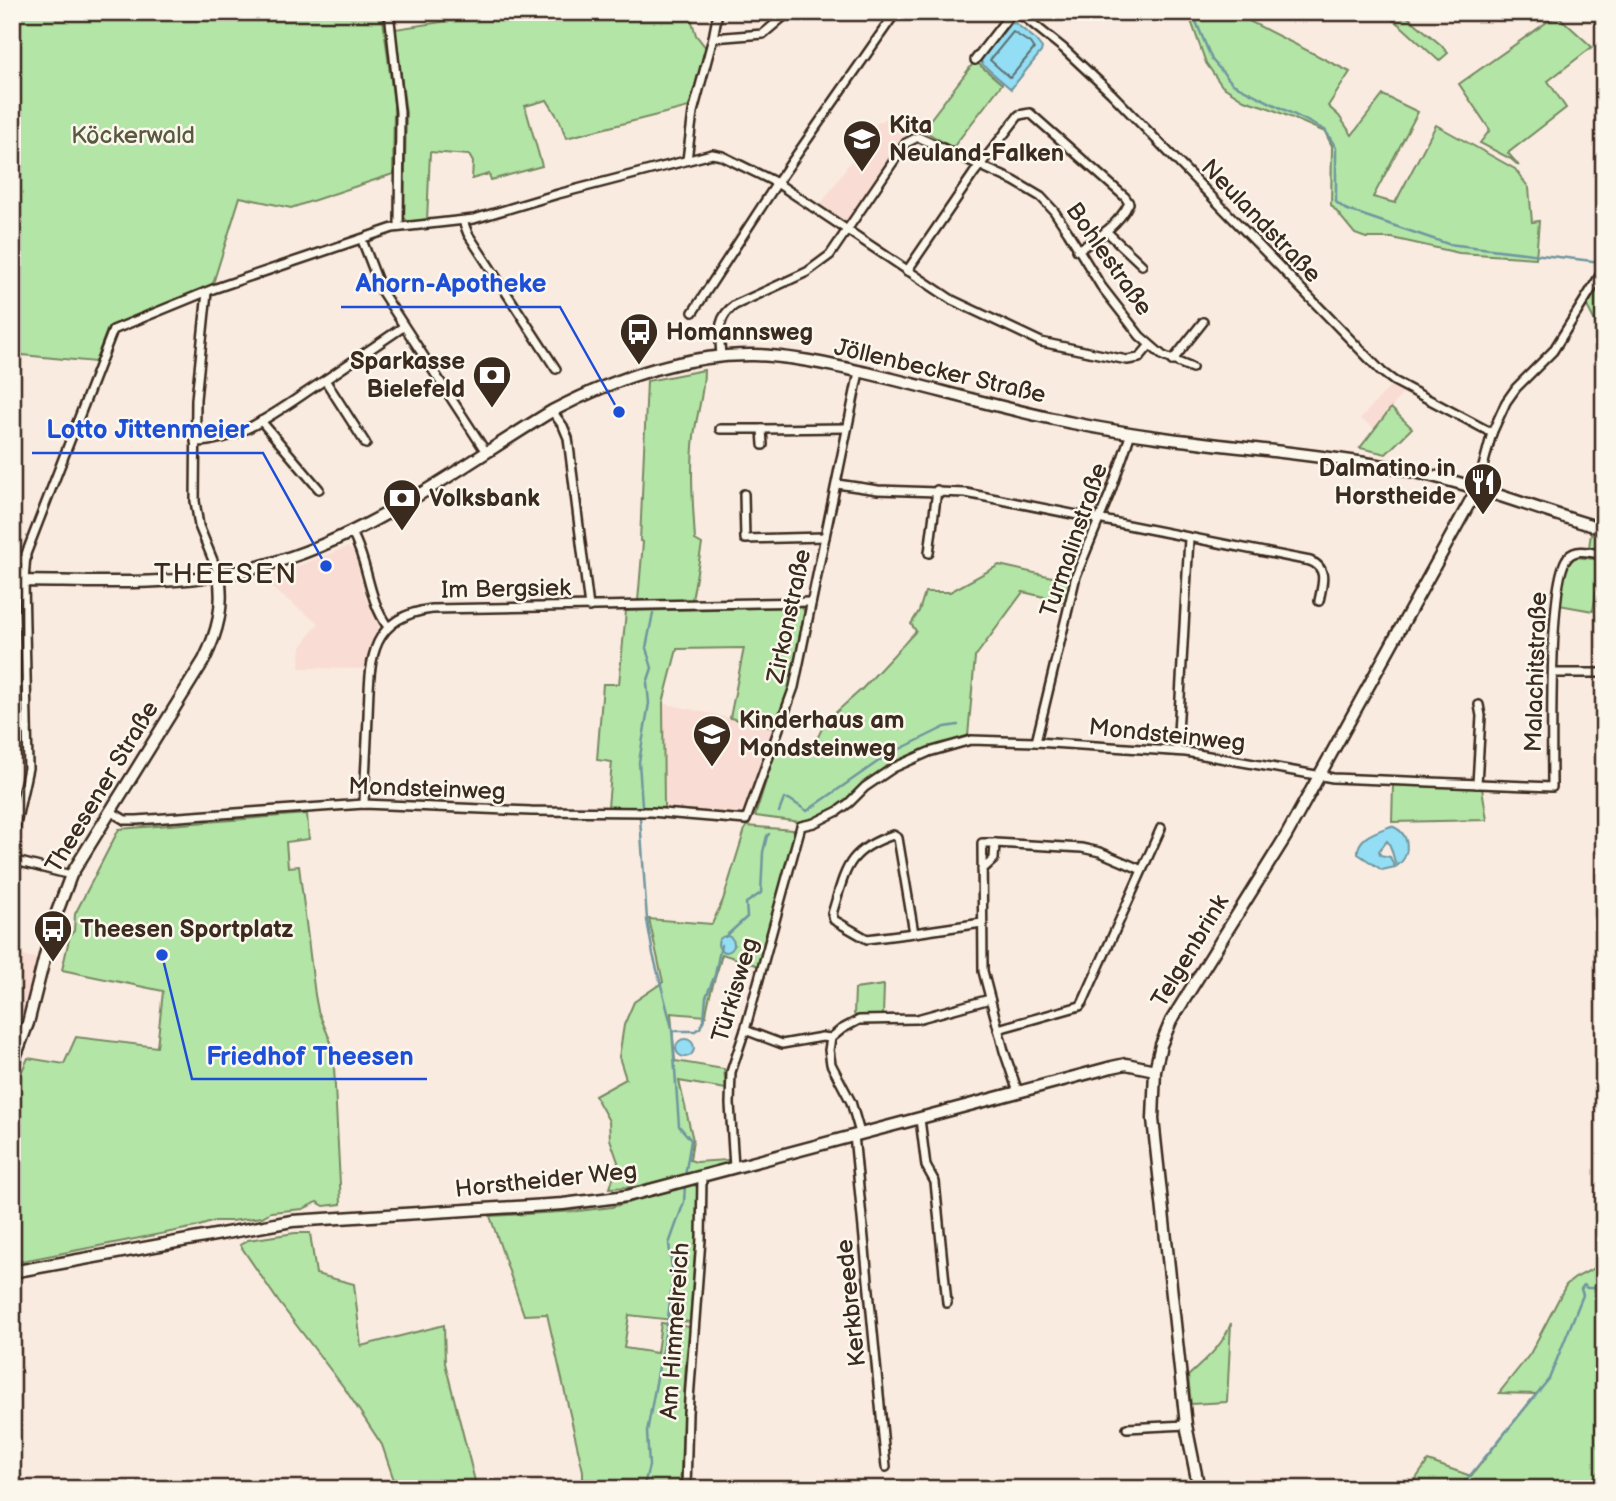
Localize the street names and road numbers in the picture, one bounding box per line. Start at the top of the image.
street label: Neulandstraße [1195,153,1327,289]
street label: Bohlestraße [1059,197,1159,321]
street label: Jöllenbecker Straße [831,333,1049,409]
street label: Turmalinstraße [1034,459,1114,621]
street label: Zirkonstraße [760,546,817,687]
street label: Im Bergsiek [441,573,571,605]
street label: Malachitstraße [1519,591,1553,753]
street label: Theesener Straße [39,696,165,878]
street label: Mondsteinweg [1087,712,1247,758]
street label: Mondsteinweg [348,772,506,806]
street label: Telgenbrink [1145,889,1235,1013]
street label: Türkisweg [705,934,765,1046]
street label: Horstheider Weg [453,1156,639,1204]
street label: Kerkbreede [830,1238,872,1368]
street label: Am Himmelreich [654,1241,696,1421]

